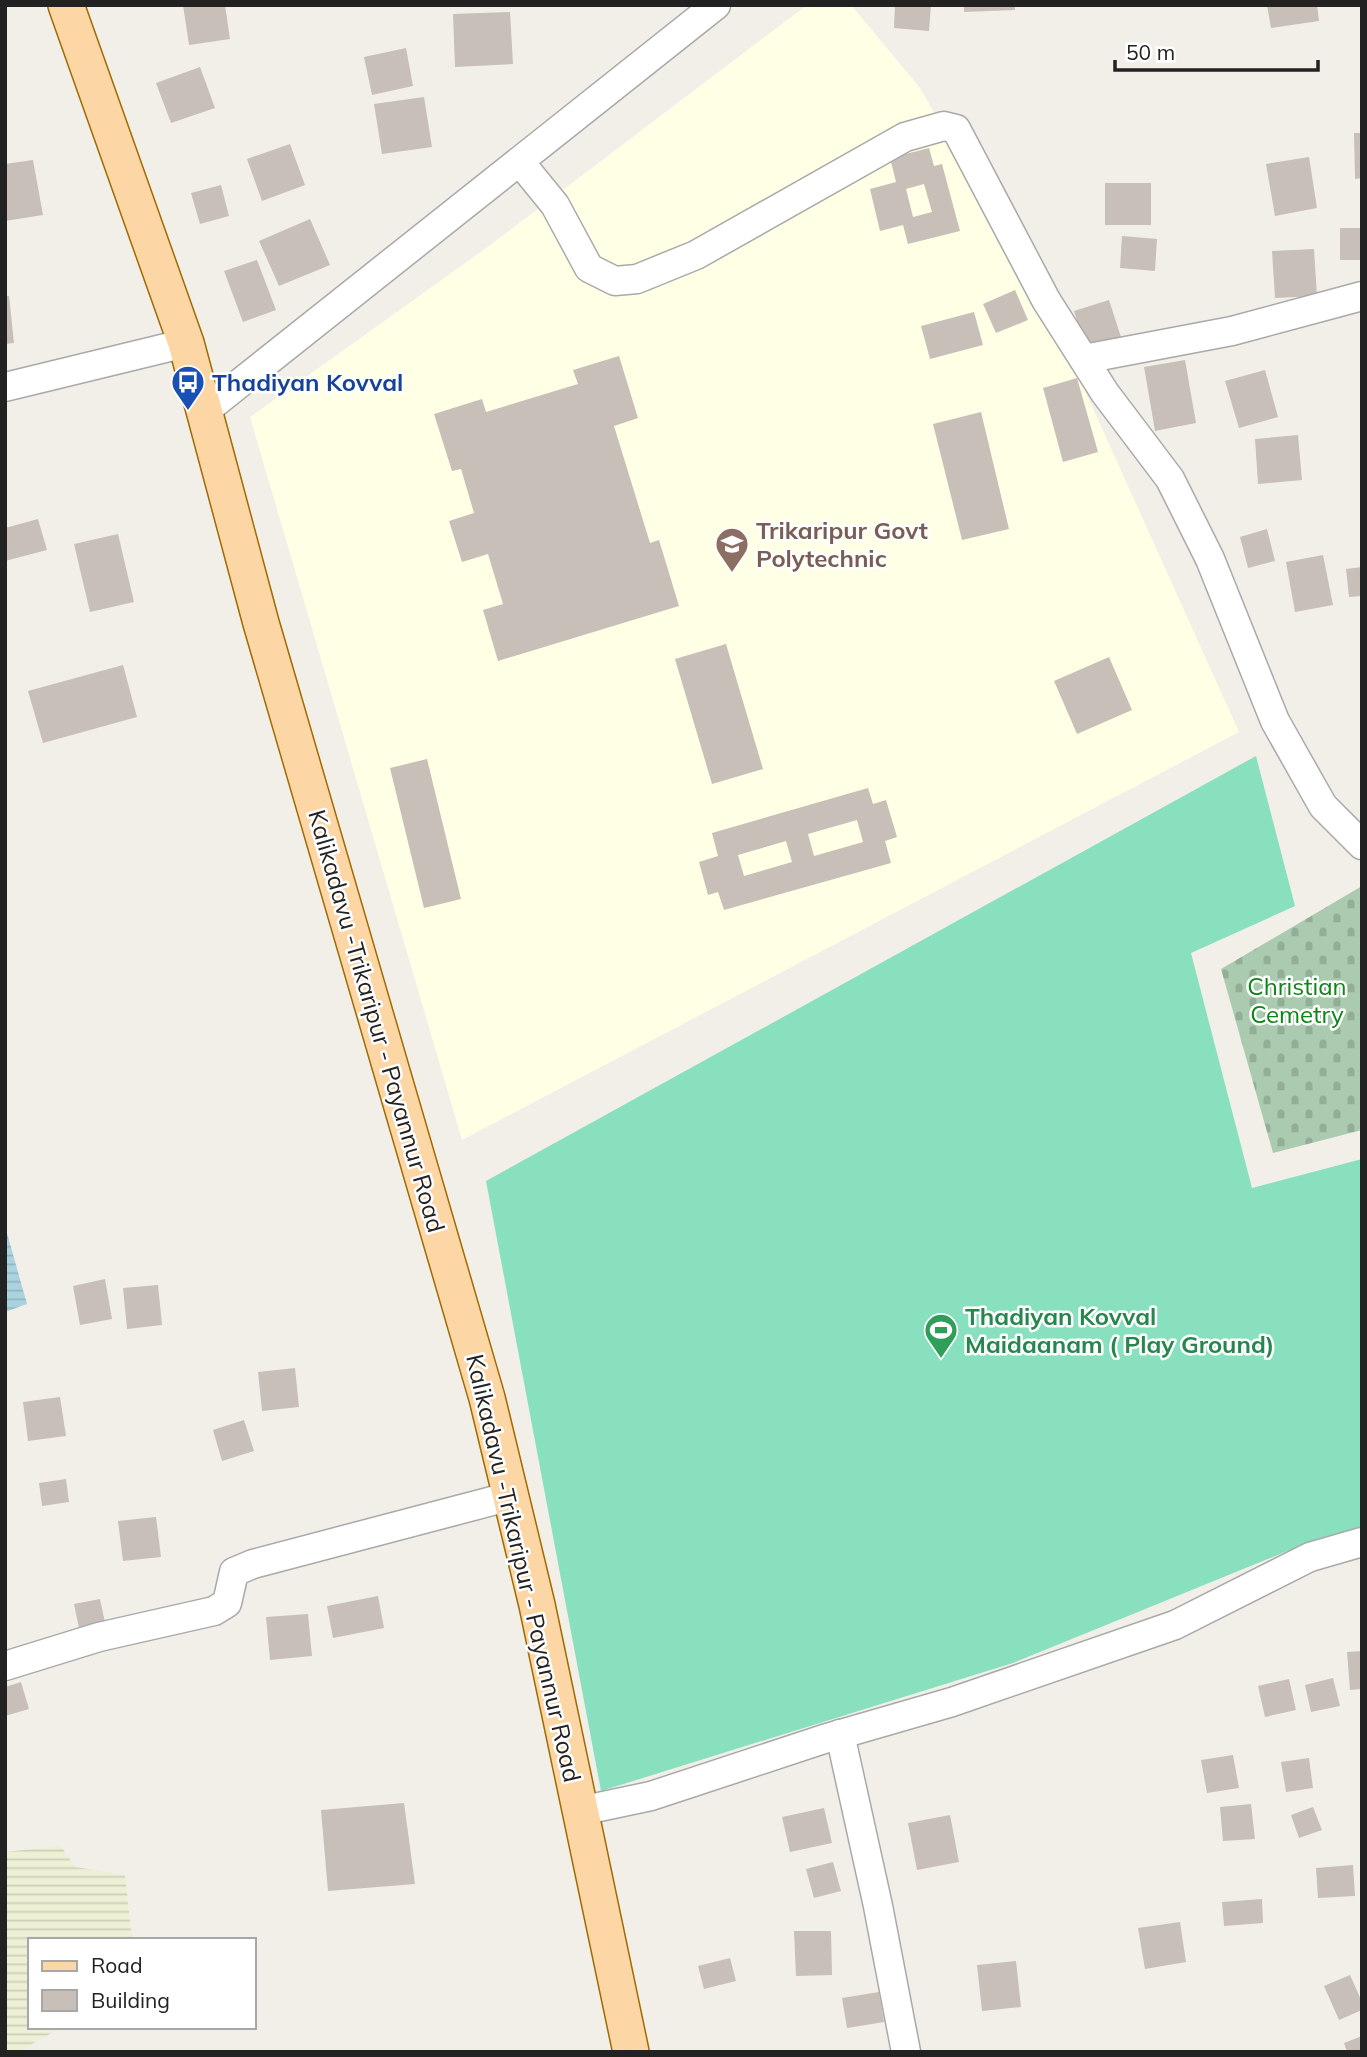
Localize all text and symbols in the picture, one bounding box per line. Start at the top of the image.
scale bar [1115,28,1318,72]
text: 50 m [1126,39,1175,65]
bus stop icon: Thadiyan Kovval [169,363,207,412]
place label: Thadiyan Kovval [212,367,403,397]
place label: Trikaripur Govt Polytechnic [756,515,928,573]
school or university icon: Trikaripur Govt Polytechnic [713,525,751,574]
street label: Kalikadavu -Trikaripur - Payannur Road [302,806,452,1236]
park label: Christian Cemetry [1247,971,1347,1029]
place label: Thadiyan Kovval Maidaanam ( Play Ground) [965,1301,1274,1359]
sports icon: Thadiyan Kovval Maidaanam ( Play Ground) [922,1311,960,1360]
street label: Kalikadavu -Trikaripur - Payannur Road [460,1351,588,1785]
legend [28,1938,256,2029]
text: Road [91,1952,142,1978]
text: Building [91,1987,170,2013]

